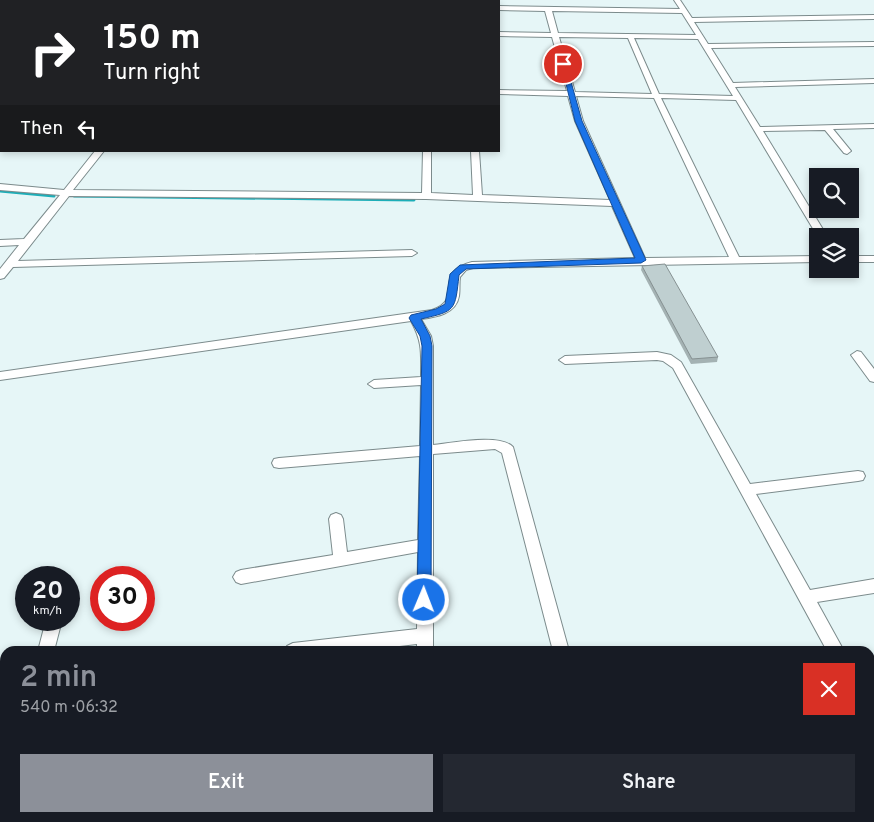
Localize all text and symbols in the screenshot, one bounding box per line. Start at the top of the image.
text: 150 m [103,17,201,61]
icon: right [20,20,85,85]
pin [542,43,584,85]
icon: arrive [549,50,577,78]
text: Turn right [103,60,200,87]
icon: left [73,115,101,143]
text: Then [20,117,63,141]
map controls [809,168,859,278]
button: search [809,168,859,218]
button: layers [809,228,859,278]
speed limit sign: 30 [90,566,155,631]
position arrow [397,573,449,625]
text: 20 [32,576,63,608]
text: km/h [33,603,62,619]
text: 2 min [20,660,97,697]
button: close [803,663,855,715]
text: 540 m · 06:32 [20,698,118,718]
button: Exit [20,754,433,812]
button: Share [443,754,855,812]

